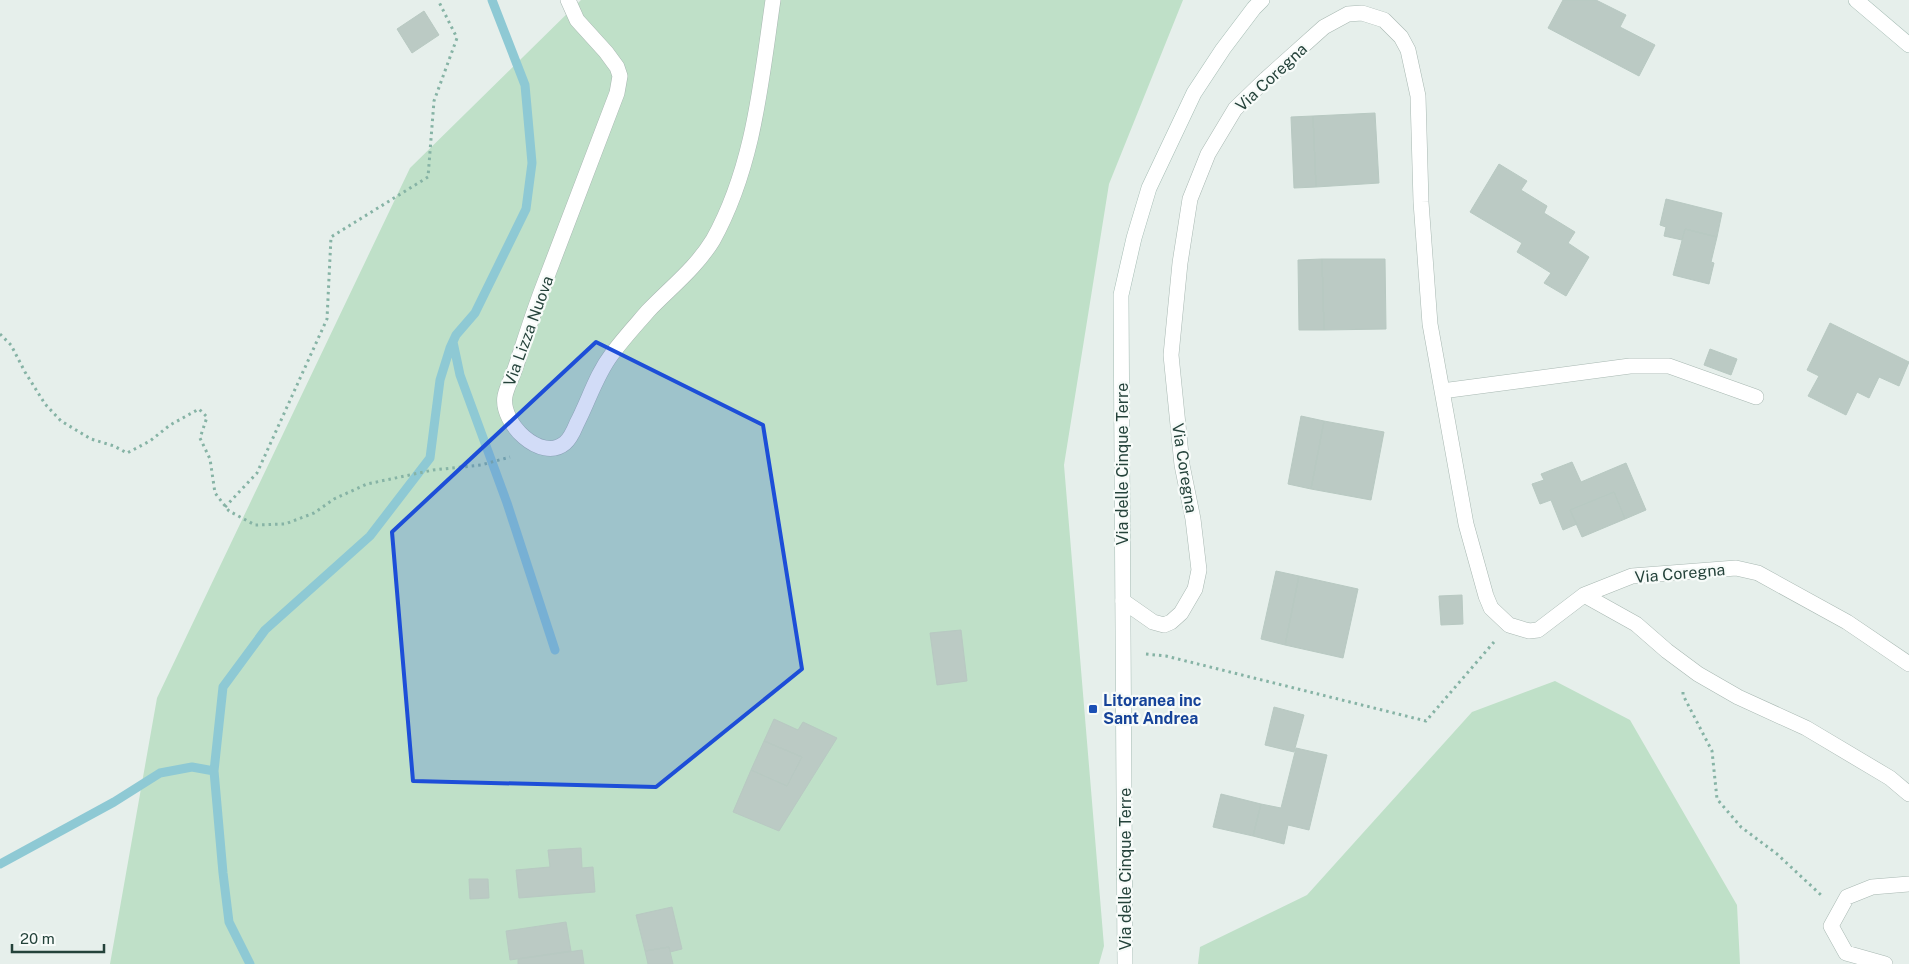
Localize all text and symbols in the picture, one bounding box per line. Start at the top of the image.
street label: Via Coregna [1232,40,1311,115]
street label: Via Lizza Nuova [500,273,557,389]
street label: Via delle Cinque Terre [1113,383,1132,545]
street label: Via Coregna [1168,422,1201,514]
street label: Via Coregna [1634,560,1726,587]
place label: Litoranea inc Sant Andrea [1103,691,1202,728]
marker: Litoranea inc Sant Andrea [1087,703,1099,715]
street label: Via delle Cinque Terre [1116,788,1135,950]
scale bar [12,922,105,954]
text: 20 m [20,930,55,947]

